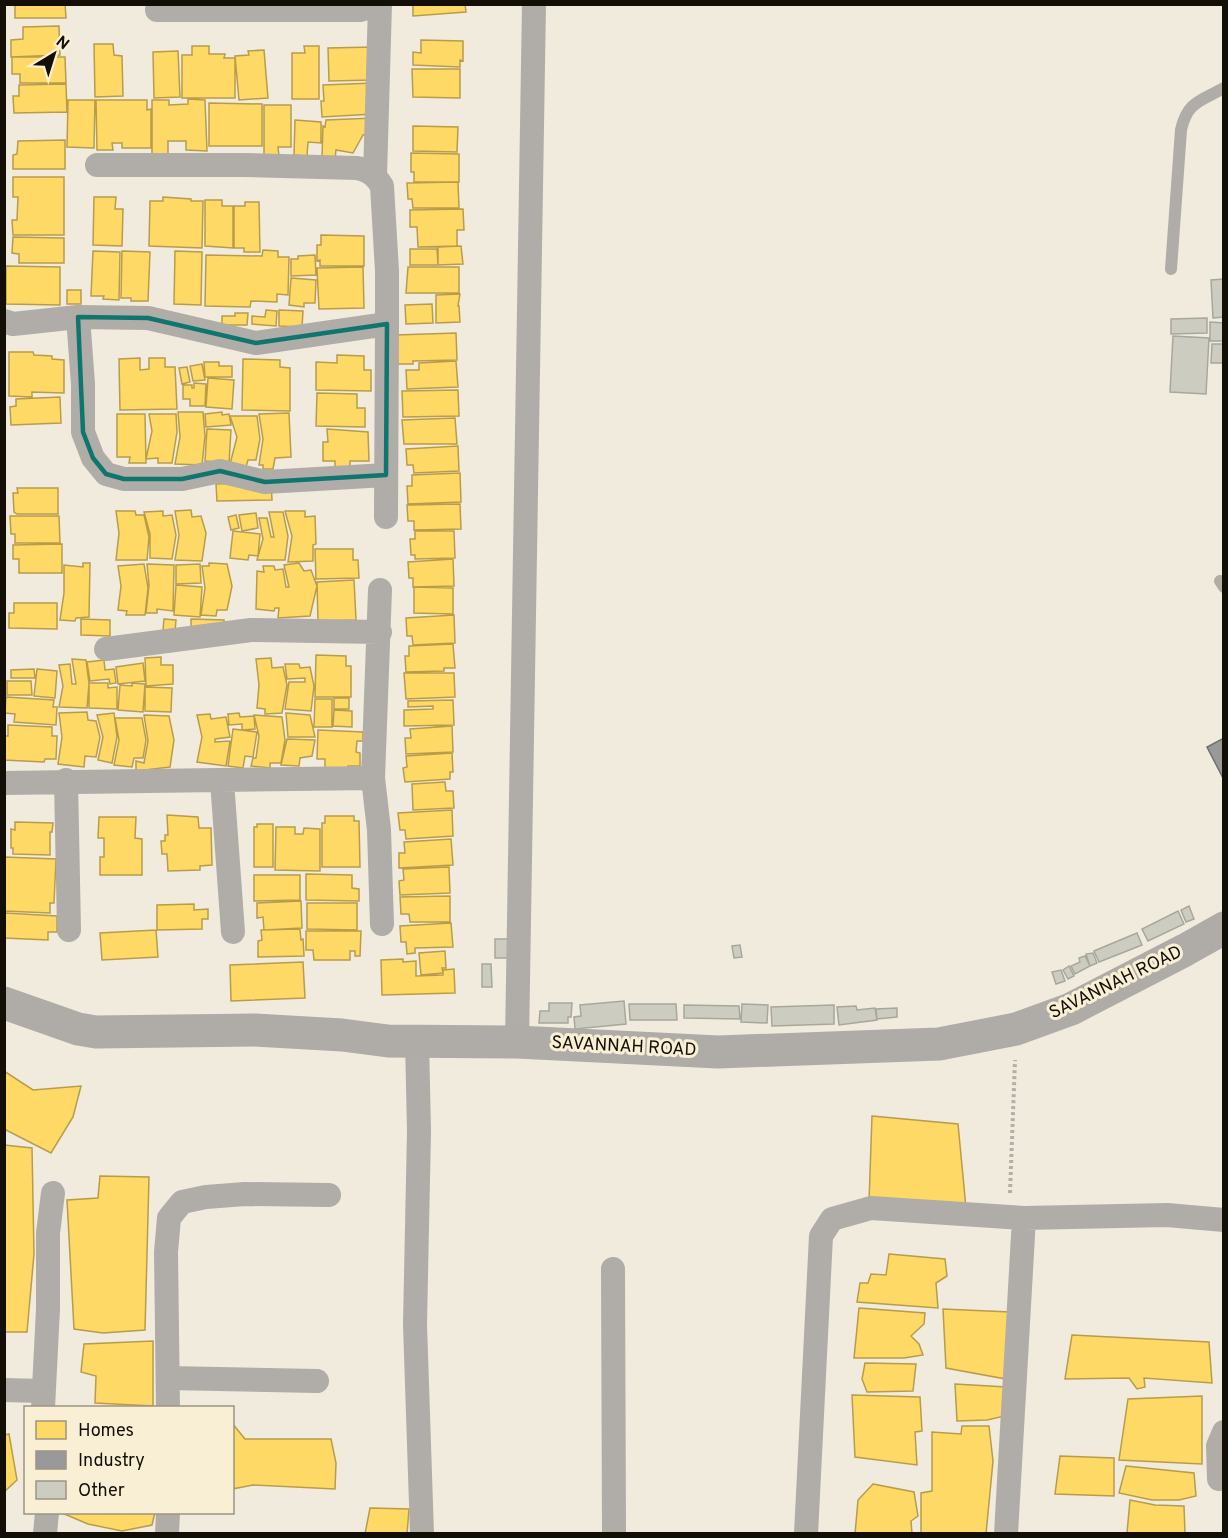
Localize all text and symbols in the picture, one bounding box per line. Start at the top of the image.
north arrow [24,24,84,84]
text: N [51,32,73,55]
street label: SAVANNAH ROAD [1046,941,1186,1025]
street label: SAVANNAH ROAD [551,1032,697,1062]
legend [24,1406,234,1514]
text: Homes [78,1420,134,1443]
text: Industry [78,1450,145,1473]
text: Other [78,1480,125,1503]

